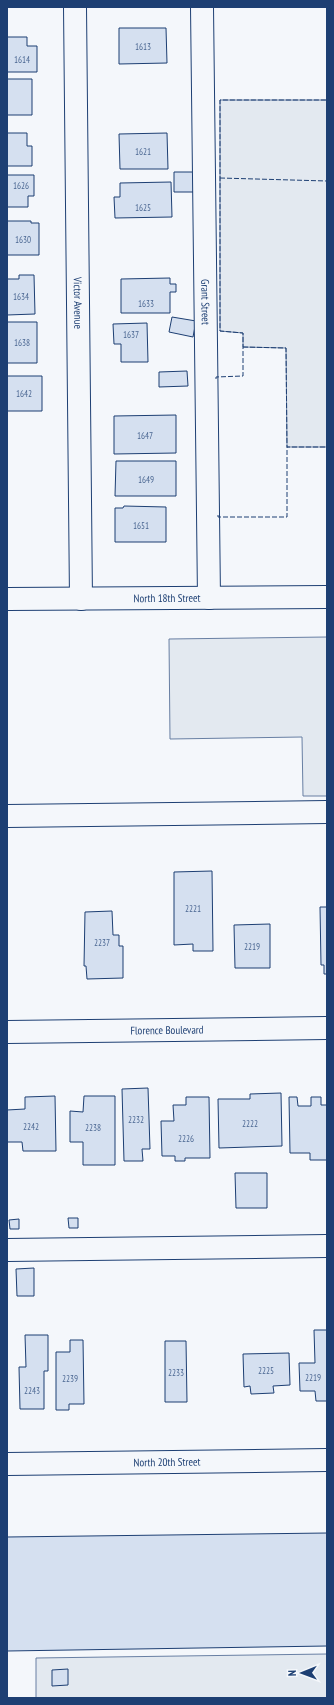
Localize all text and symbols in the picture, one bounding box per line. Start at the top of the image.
house number: 1613 [135,41,151,52]
house number: 1614 [14,54,30,65]
house number: 1621 [135,146,151,157]
house number: 1626 [13,180,29,191]
house number: 1625 [135,202,151,213]
house number: 1630 [15,234,31,245]
street label: Victor Avenue [71,276,85,330]
street label: Grant Street [198,279,213,325]
house number: 1634 [13,291,29,302]
house number: 1633 [138,298,154,309]
house number: 1637 [123,329,139,340]
house number: 1638 [14,337,30,348]
house number: 1642 [16,388,32,399]
house number: 1647 [137,430,153,441]
house number: 1649 [138,474,154,485]
house number: 1651 [133,520,149,531]
street label: North 18th Street [133,591,201,605]
house number: 2221 [185,903,201,914]
house number: 2237 [94,937,110,948]
house number: 2219 [244,941,260,952]
street label: Florence Boulevard [130,1023,204,1037]
house number: 2232 [128,1114,144,1125]
house number: 2222 [242,1118,258,1129]
house number: 2242 [23,1121,39,1132]
house number: 2238 [85,1122,101,1133]
house number: 2226 [178,1133,194,1144]
house number: 2225 [258,1365,274,1376]
house number: 2233 [168,1367,184,1378]
house number: 2219 [305,1372,321,1383]
house number: 2239 [62,1373,78,1384]
house number: 2243 [24,1385,40,1396]
street label: North 20th Street [133,1455,201,1469]
north arrow [282,1653,322,1693]
text: N [285,1670,299,1676]

